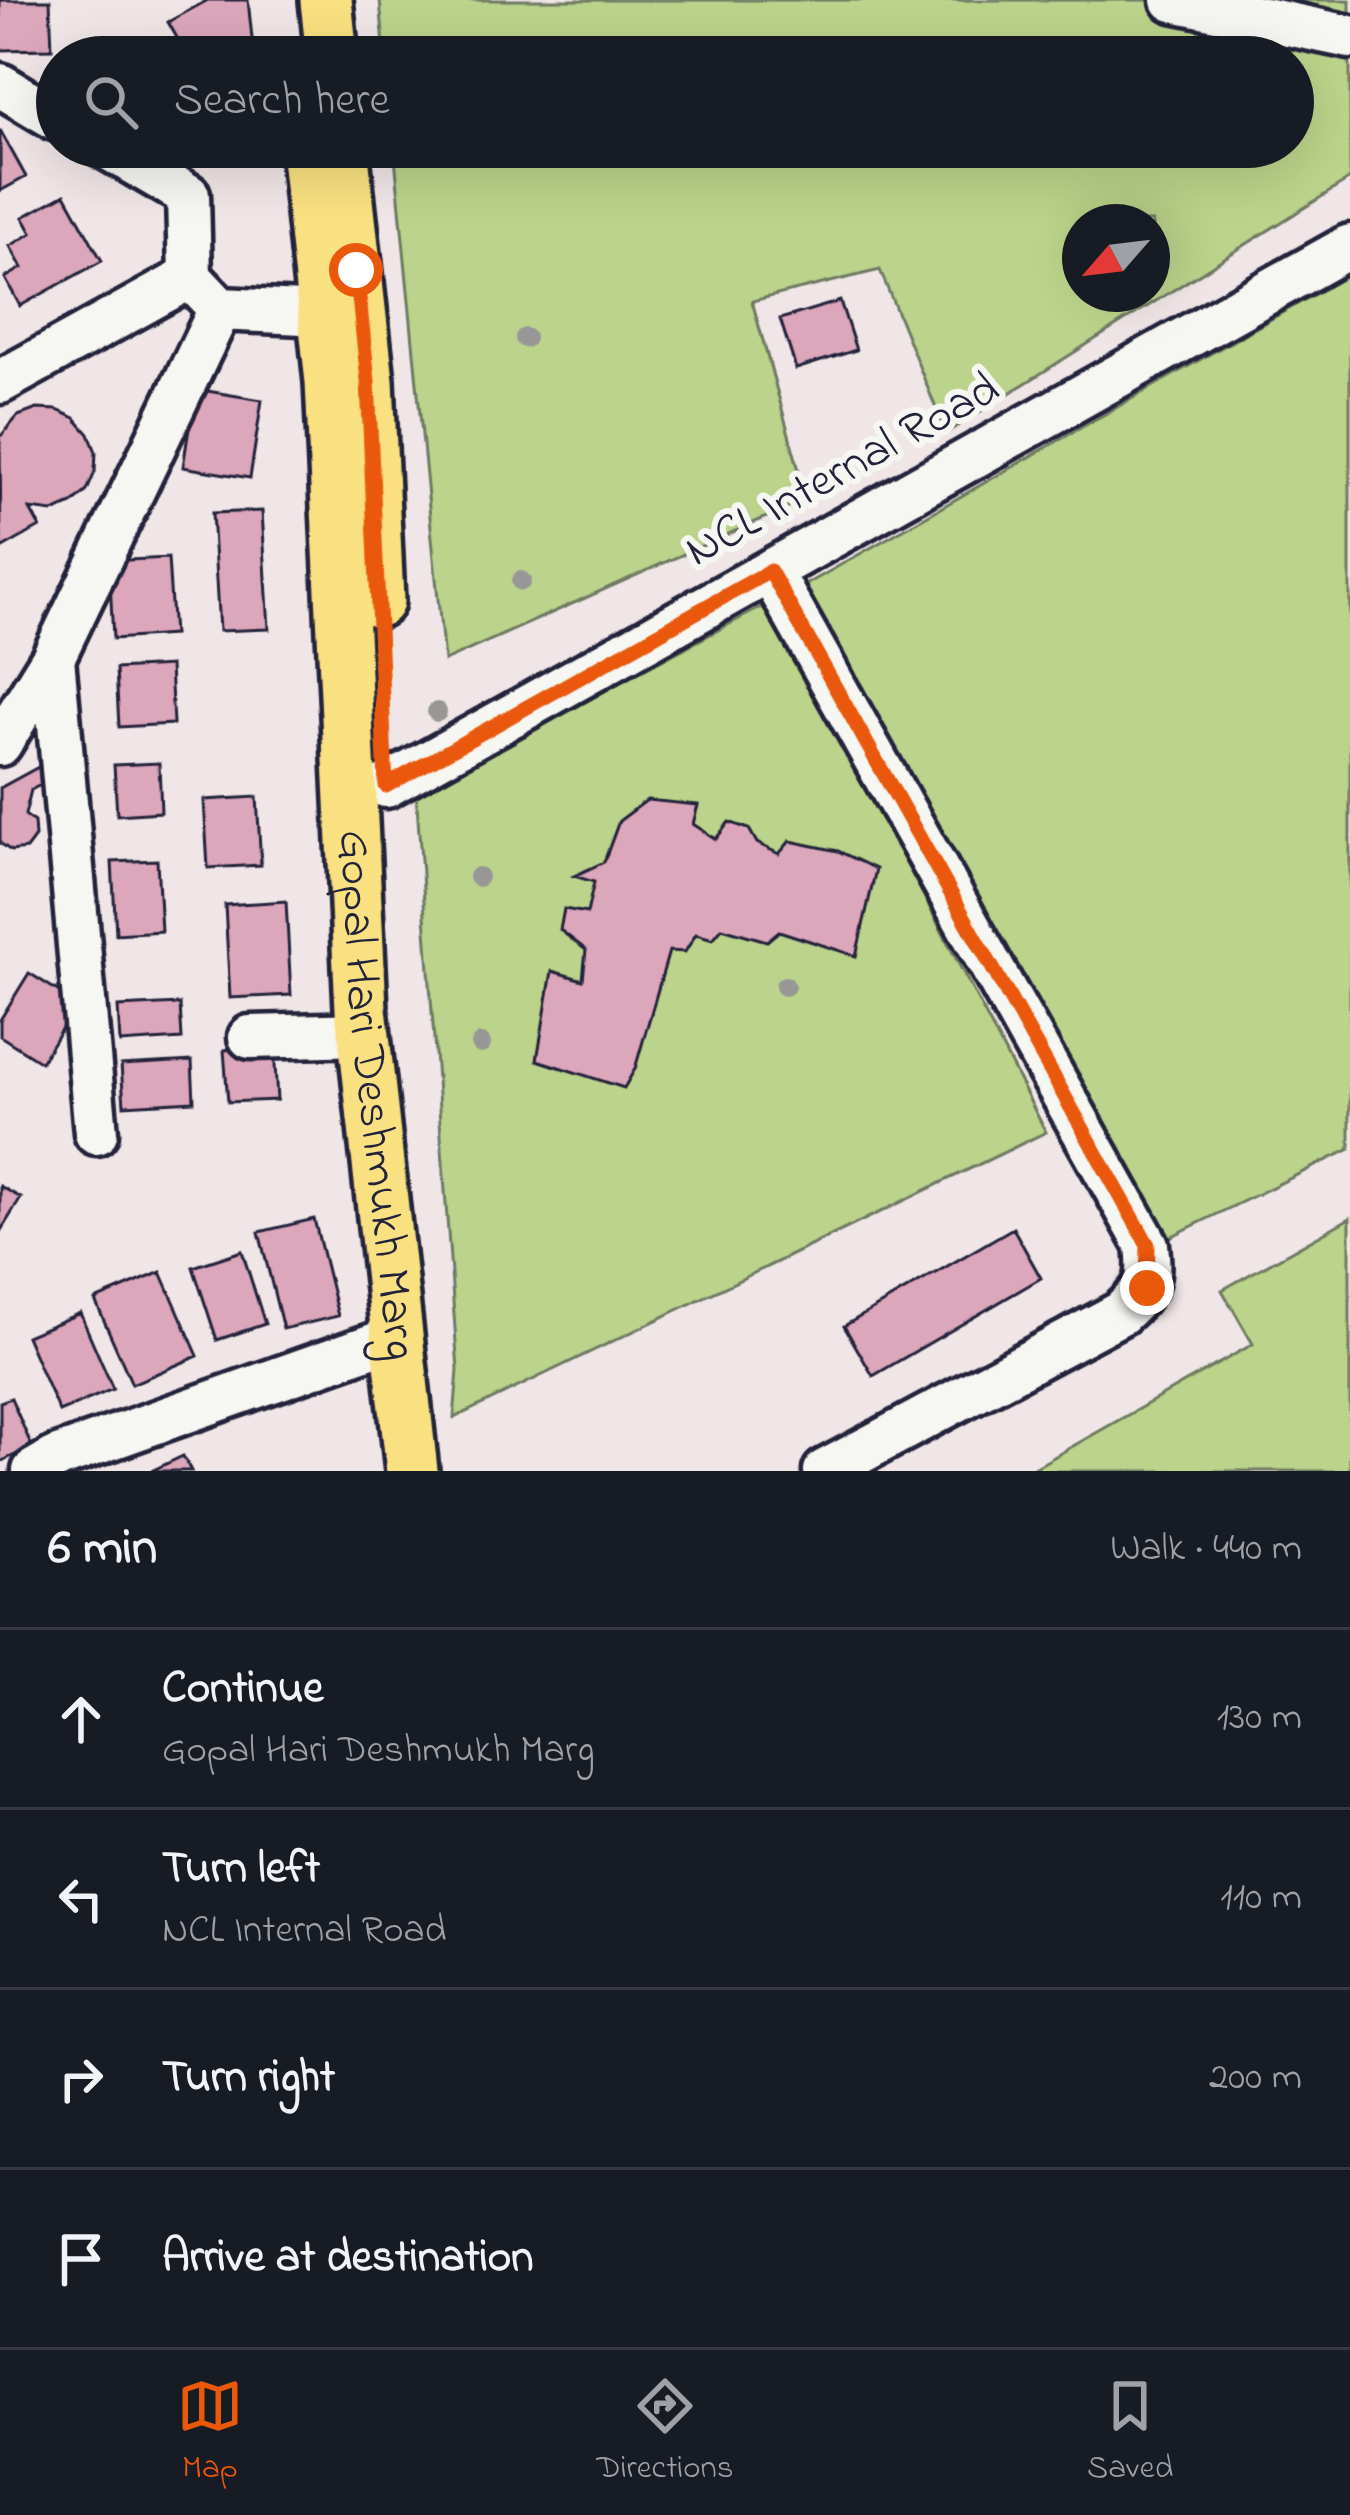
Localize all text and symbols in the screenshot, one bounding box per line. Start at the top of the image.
search box [36,36,1314,168]
icon: search [78,69,144,135]
text: Search here [174,69,390,135]
north arrow [1062,204,1170,312]
route start [329,243,383,297]
street label: NCL Internal Road [673,356,1013,586]
street label: Gopal Hari Deshmukh Marg [317,828,435,1364]
route end [1120,1261,1174,1315]
text: 6 min [48,1512,157,1587]
text: Walk · 440 m [1110,1521,1302,1578]
text: Continue [162,1657,323,1723]
icon: ahead [48,1686,114,1752]
text: 130 m [1217,1690,1302,1747]
text: Gopal Hari Deshmukh Marg [162,1723,595,1780]
text: Turn left [162,1837,320,1903]
icon: left [48,1866,114,1932]
text: 110 m [1220,1870,1302,1927]
text: NCL Internal Road [162,1903,446,1960]
icon: right [48,2046,114,2112]
text: Turn right [162,2046,335,2112]
text: 200 m [1209,2050,1302,2107]
icon: arrive [48,2226,114,2292]
text: Arrive at destination [162,2226,533,2292]
tab: Map [177,2373,243,2493]
tab: Directions [596,2373,734,2493]
tab: Saved [1087,2373,1173,2493]

